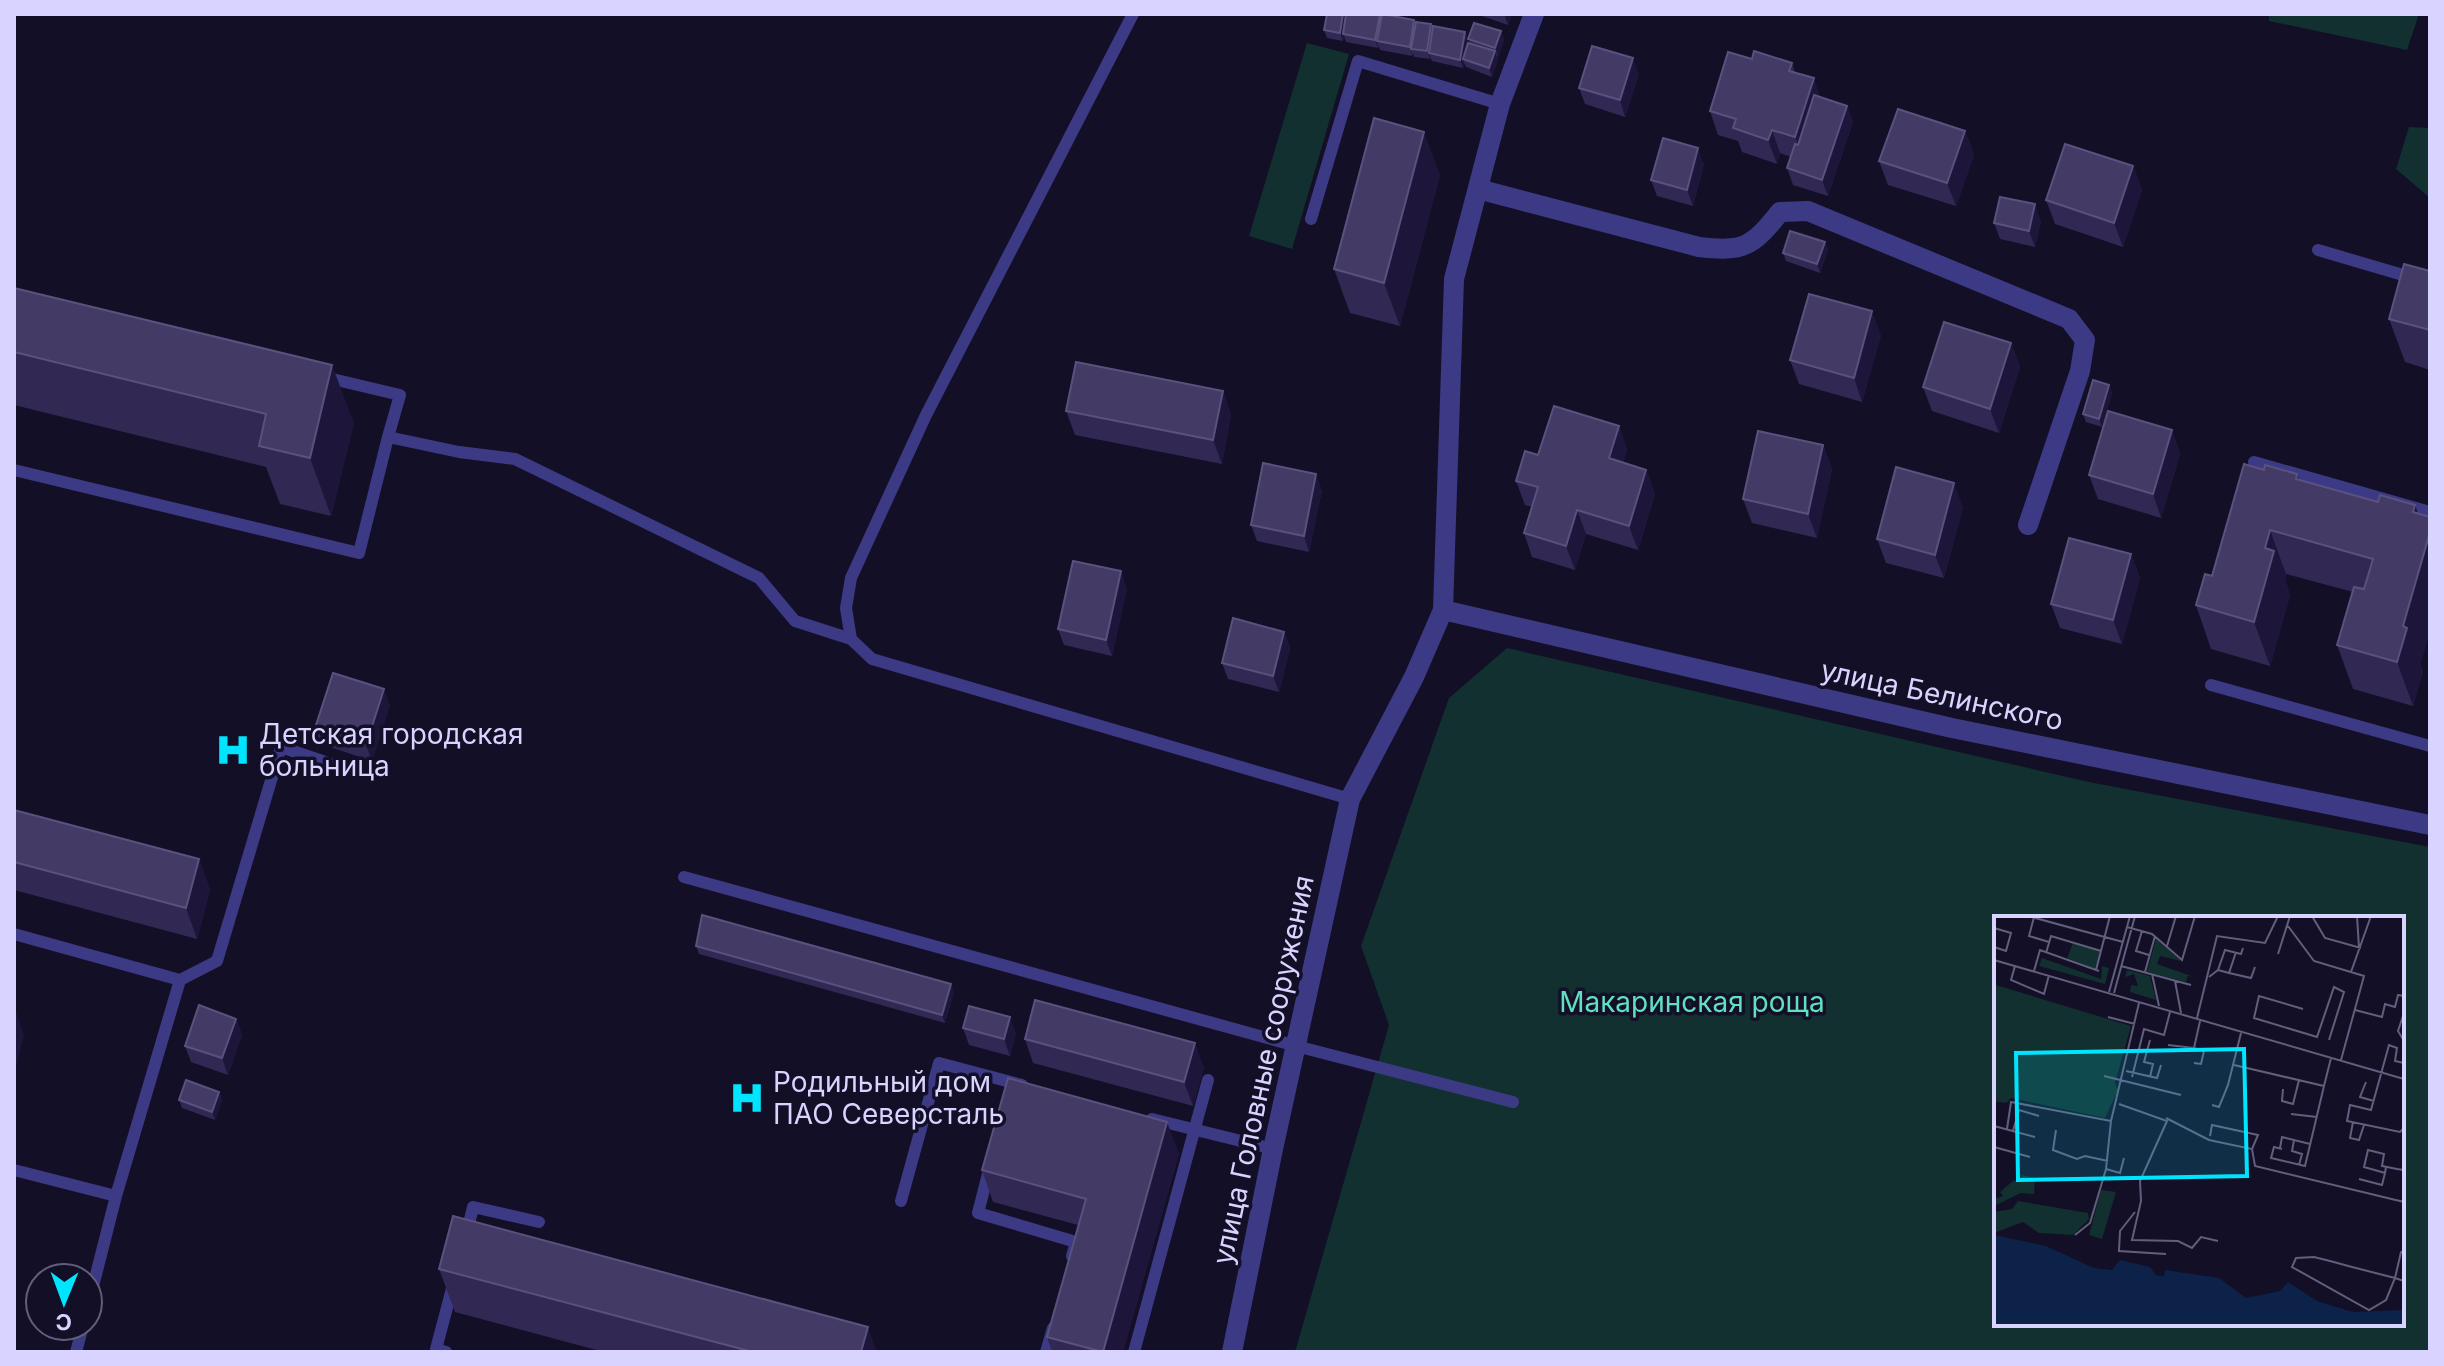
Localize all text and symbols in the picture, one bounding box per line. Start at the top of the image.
street label: улица Белинского [1818,653,2066,737]
place label: Детская городская больница [259,717,524,783]
hospital icon: Детская городская больница [214,731,252,769]
street label: улица Головные сооружения [1205,872,1321,1268]
inset map [1994,916,2404,1326]
park label: Макаринская роща [1559,985,1825,1019]
place label: Родильный дом ПАО Северсталь [773,1065,1004,1131]
hospital icon: Родильный дом ПАО Северсталь [728,1079,766,1117]
north arrow [24,1262,104,1342]
text: С [55,1309,72,1335]

